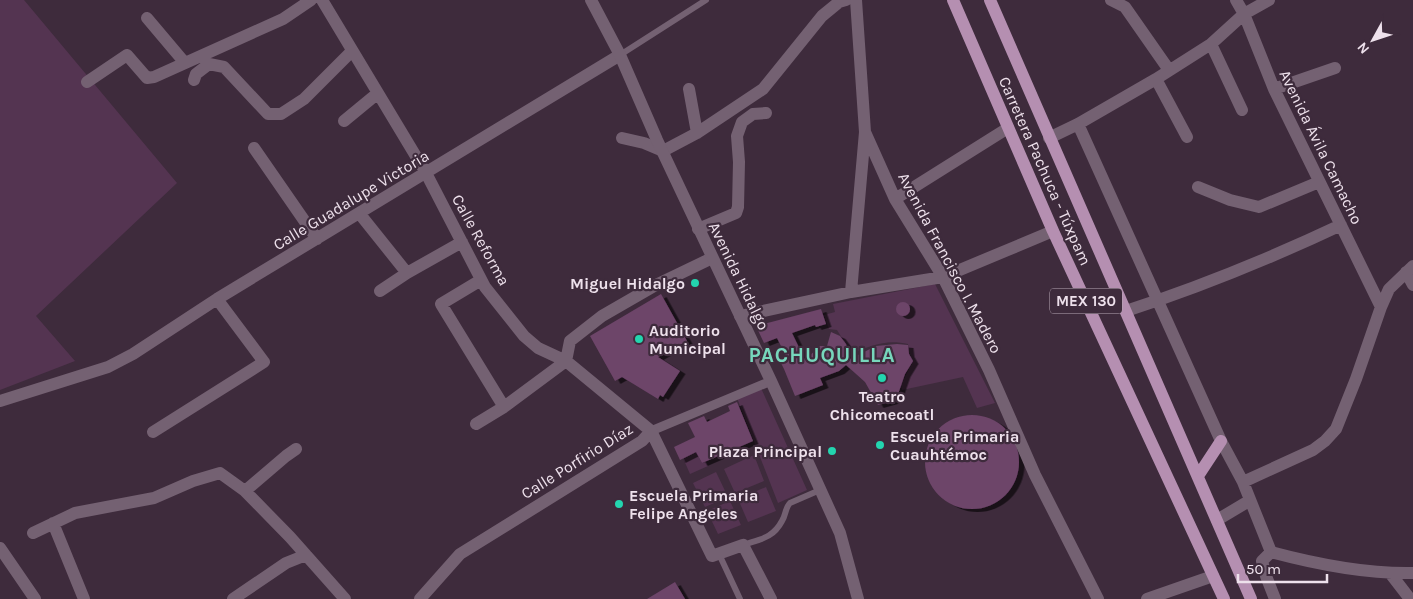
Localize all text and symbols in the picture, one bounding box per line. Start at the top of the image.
north arrow [1348,15,1398,65]
text: N [1354,39,1373,57]
street label: Avenida Ávila Camacho [1275,67,1367,227]
street label: Carretera Pachuca - Túxpam [995,74,1095,268]
street label: Calle Guadalupe Victoria [270,146,432,254]
street label: Avenida Francisco I. Madero [894,169,1006,357]
street label: Calle Reforma [448,191,514,289]
street label: Avenida Hidalgo [705,219,773,333]
place label: Miguel Hidalgo [570,274,685,293]
marker: Miguel Hidalgo [689,277,701,289]
road number: MEX 130 [1050,288,1122,314]
place label: Auditorio Municipal [649,321,726,358]
marker: Auditorio Municipal [633,333,645,345]
district label: PACHUQUILLA [748,343,896,367]
marker: Teatro Chicomecoatl [876,372,888,384]
place label: Teatro Chicomecoatl [830,387,934,424]
street label: Calle Porfirio Díaz [518,419,636,503]
place label: Escuela Primaria Cuauhtémoc [890,427,1019,464]
marker: Escuela Primaria Cuauhtémoc [874,439,886,451]
place label: Plaza Principal [709,442,822,461]
marker: Plaza Principal [826,445,838,457]
place label: Escuela Primaria Felipe Angeles [629,486,758,523]
marker: Escuela Primaria Felipe Angeles [613,498,625,510]
scale bar [1238,552,1327,584]
text: 50 m [1246,560,1281,578]

